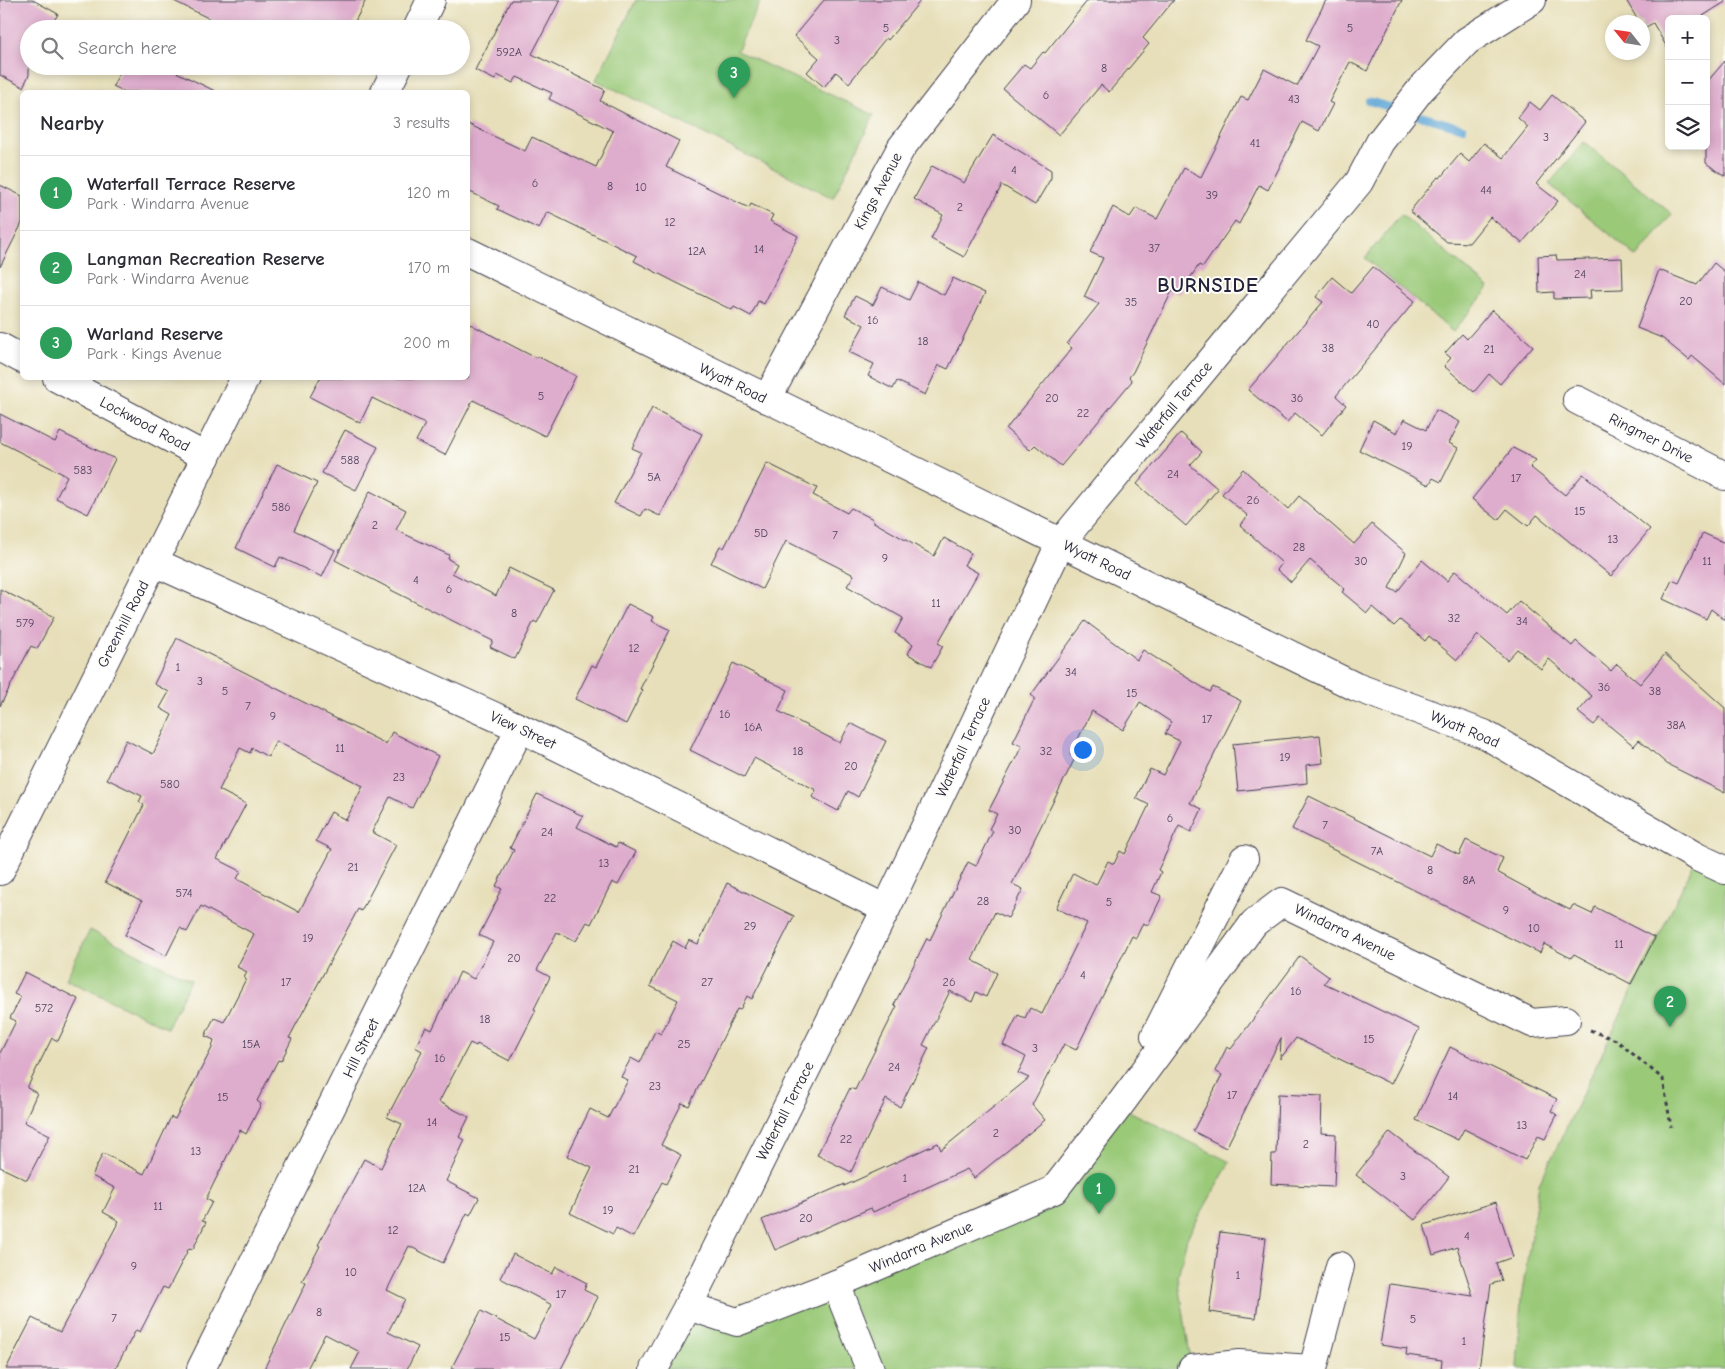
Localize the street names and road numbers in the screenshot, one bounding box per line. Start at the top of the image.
street label: Kings Avenue [850,149,906,233]
street label: Waterfall Terrace [1132,357,1216,452]
street label: Wyatt Road [696,359,770,407]
street label: Lockwood Road [97,393,193,455]
street label: Ringmer Drive [1606,409,1696,467]
street label: Wyatt Road [1060,536,1134,584]
street label: Greenhill Road [93,578,153,670]
street label: Waterfall Terrace [932,694,994,800]
street label: Wyatt Road [1428,706,1502,752]
street label: View Street [487,707,559,753]
street label: Windarra Avenue [1291,900,1399,965]
street label: Hill Street [339,1015,383,1080]
street label: Waterfall Terrace [752,1058,818,1163]
street label: Windarra Avenue [867,1217,976,1277]

